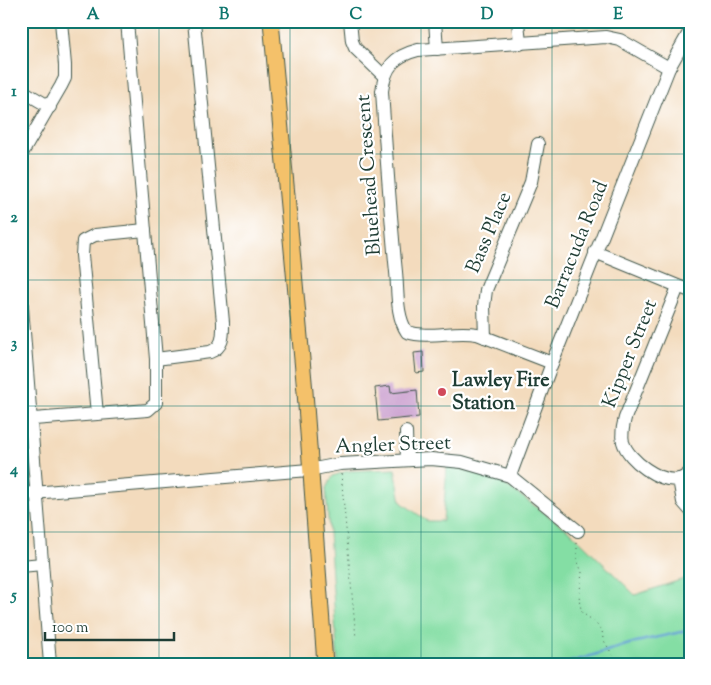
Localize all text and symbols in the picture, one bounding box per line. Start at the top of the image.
text: A [87,4,100,27]
text: B [219,4,229,27]
text: C [350,4,363,27]
text: D [481,4,494,27]
text: E [613,4,623,27]
text: 1 [11,81,17,104]
street label: Bluehead Crescent [350,93,390,256]
street label: Barracuda Road [539,177,617,313]
street label: Bass Place [460,188,520,278]
text: 2 [10,207,18,230]
street label: Kipper Street [596,295,666,413]
text: 3 [11,333,18,356]
place label: Lawley Fire Station [452,367,550,419]
marker: Lawley Fire Station [436,386,448,398]
street label: Angler Street [335,429,451,463]
text: 4 [9,459,18,482]
text: 5 [9,585,17,608]
scale bar [45,610,174,642]
text: 100 m [52,618,89,639]

